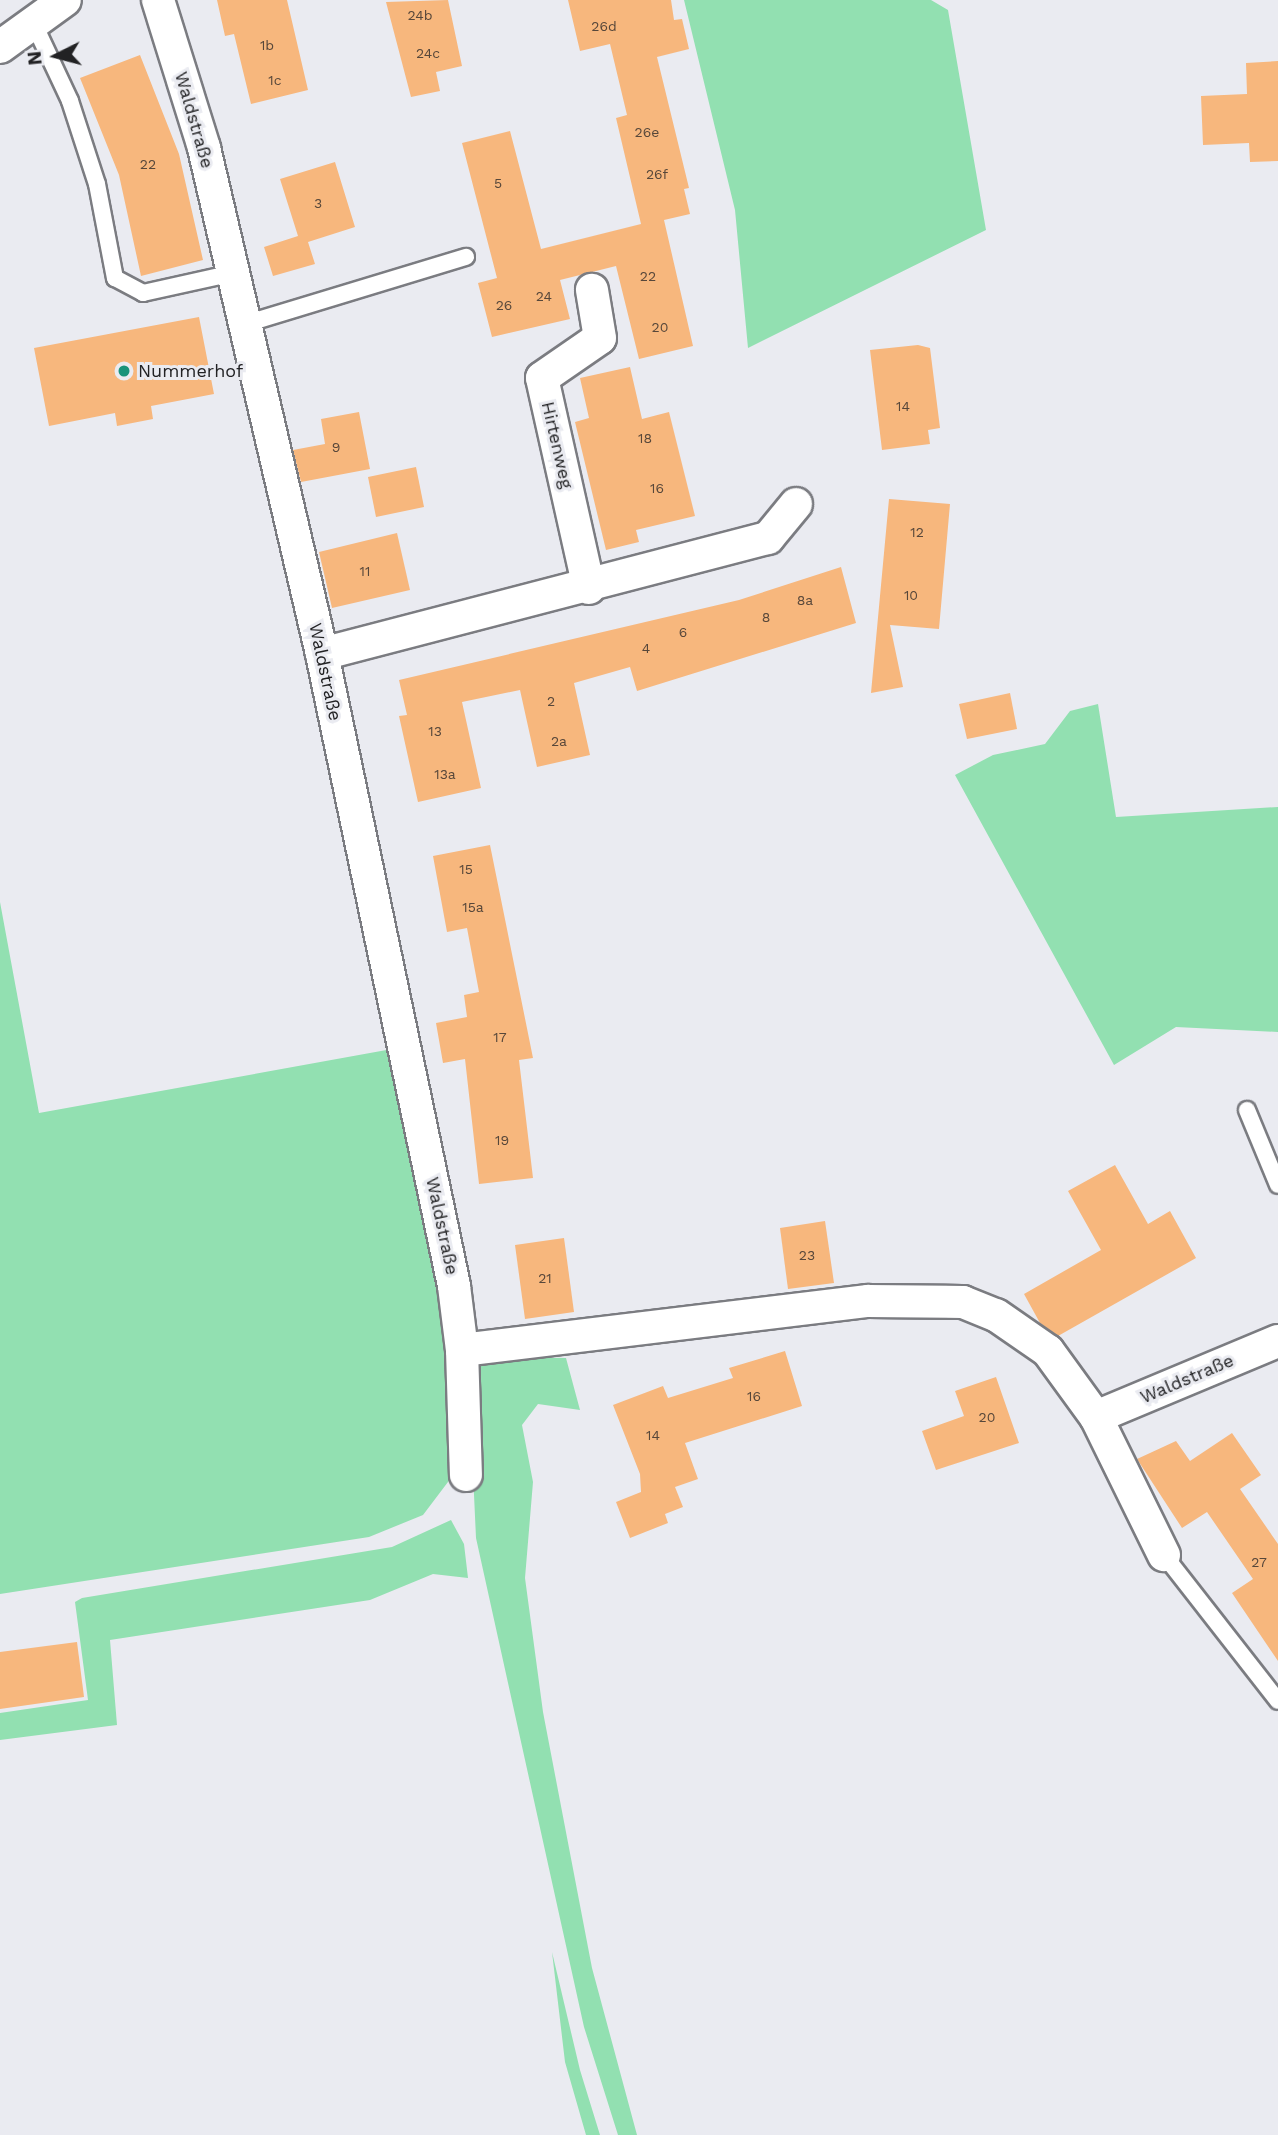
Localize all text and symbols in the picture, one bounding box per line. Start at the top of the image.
house number: 24b [407,7,433,23]
house number: 26d [591,18,617,34]
north arrow [21,21,91,91]
house number: 1b [260,37,274,53]
house number: 24c [416,45,440,61]
text: N [22,50,47,66]
street label: Waldstraße [170,69,218,171]
house number: 1c [268,72,282,88]
house number: 26e [635,124,659,140]
house number: 22 [140,156,156,172]
house number: 26f [646,166,668,182]
house number: 5 [494,175,502,191]
house number: 3 [314,195,322,211]
house number: 22 [640,268,656,284]
house number: 24 [536,288,552,304]
house number: 26 [496,297,512,313]
house number: 20 [652,319,668,335]
place label: Nummerhof [138,360,243,382]
marker: Nummerhof [116,363,132,379]
house number: 14 [896,398,910,414]
street label: Hirtenweg [537,399,577,491]
house number: 18 [638,430,652,446]
house number: 9 [332,439,340,455]
house number: 16 [650,480,664,496]
house number: 12 [910,524,924,540]
house number: 11 [360,563,370,579]
house number: 10 [904,587,918,603]
house number: 8a [797,592,813,608]
house number: 8 [762,609,770,625]
street label: Waldstraße [304,621,346,723]
house number: 6 [679,624,687,640]
house number: 4 [642,640,650,656]
house number: 2 [547,693,555,709]
house number: 13 [428,723,442,739]
house number: 2a [551,733,567,749]
house number: 13a [434,766,456,782]
house number: 15 [459,861,473,877]
house number: 15a [462,899,484,915]
house number: 17 [493,1029,507,1045]
house number: 19 [495,1132,509,1148]
street label: Waldstraße [421,1175,463,1277]
house number: 23 [799,1247,815,1263]
house number: 21 [538,1270,552,1286]
street label: Waldstraße [1137,1350,1237,1408]
house number: 16 [747,1388,761,1404]
house number: 20 [979,1409,995,1425]
house number: 14 [646,1427,660,1443]
house number: 27 [1251,1554,1267,1570]

